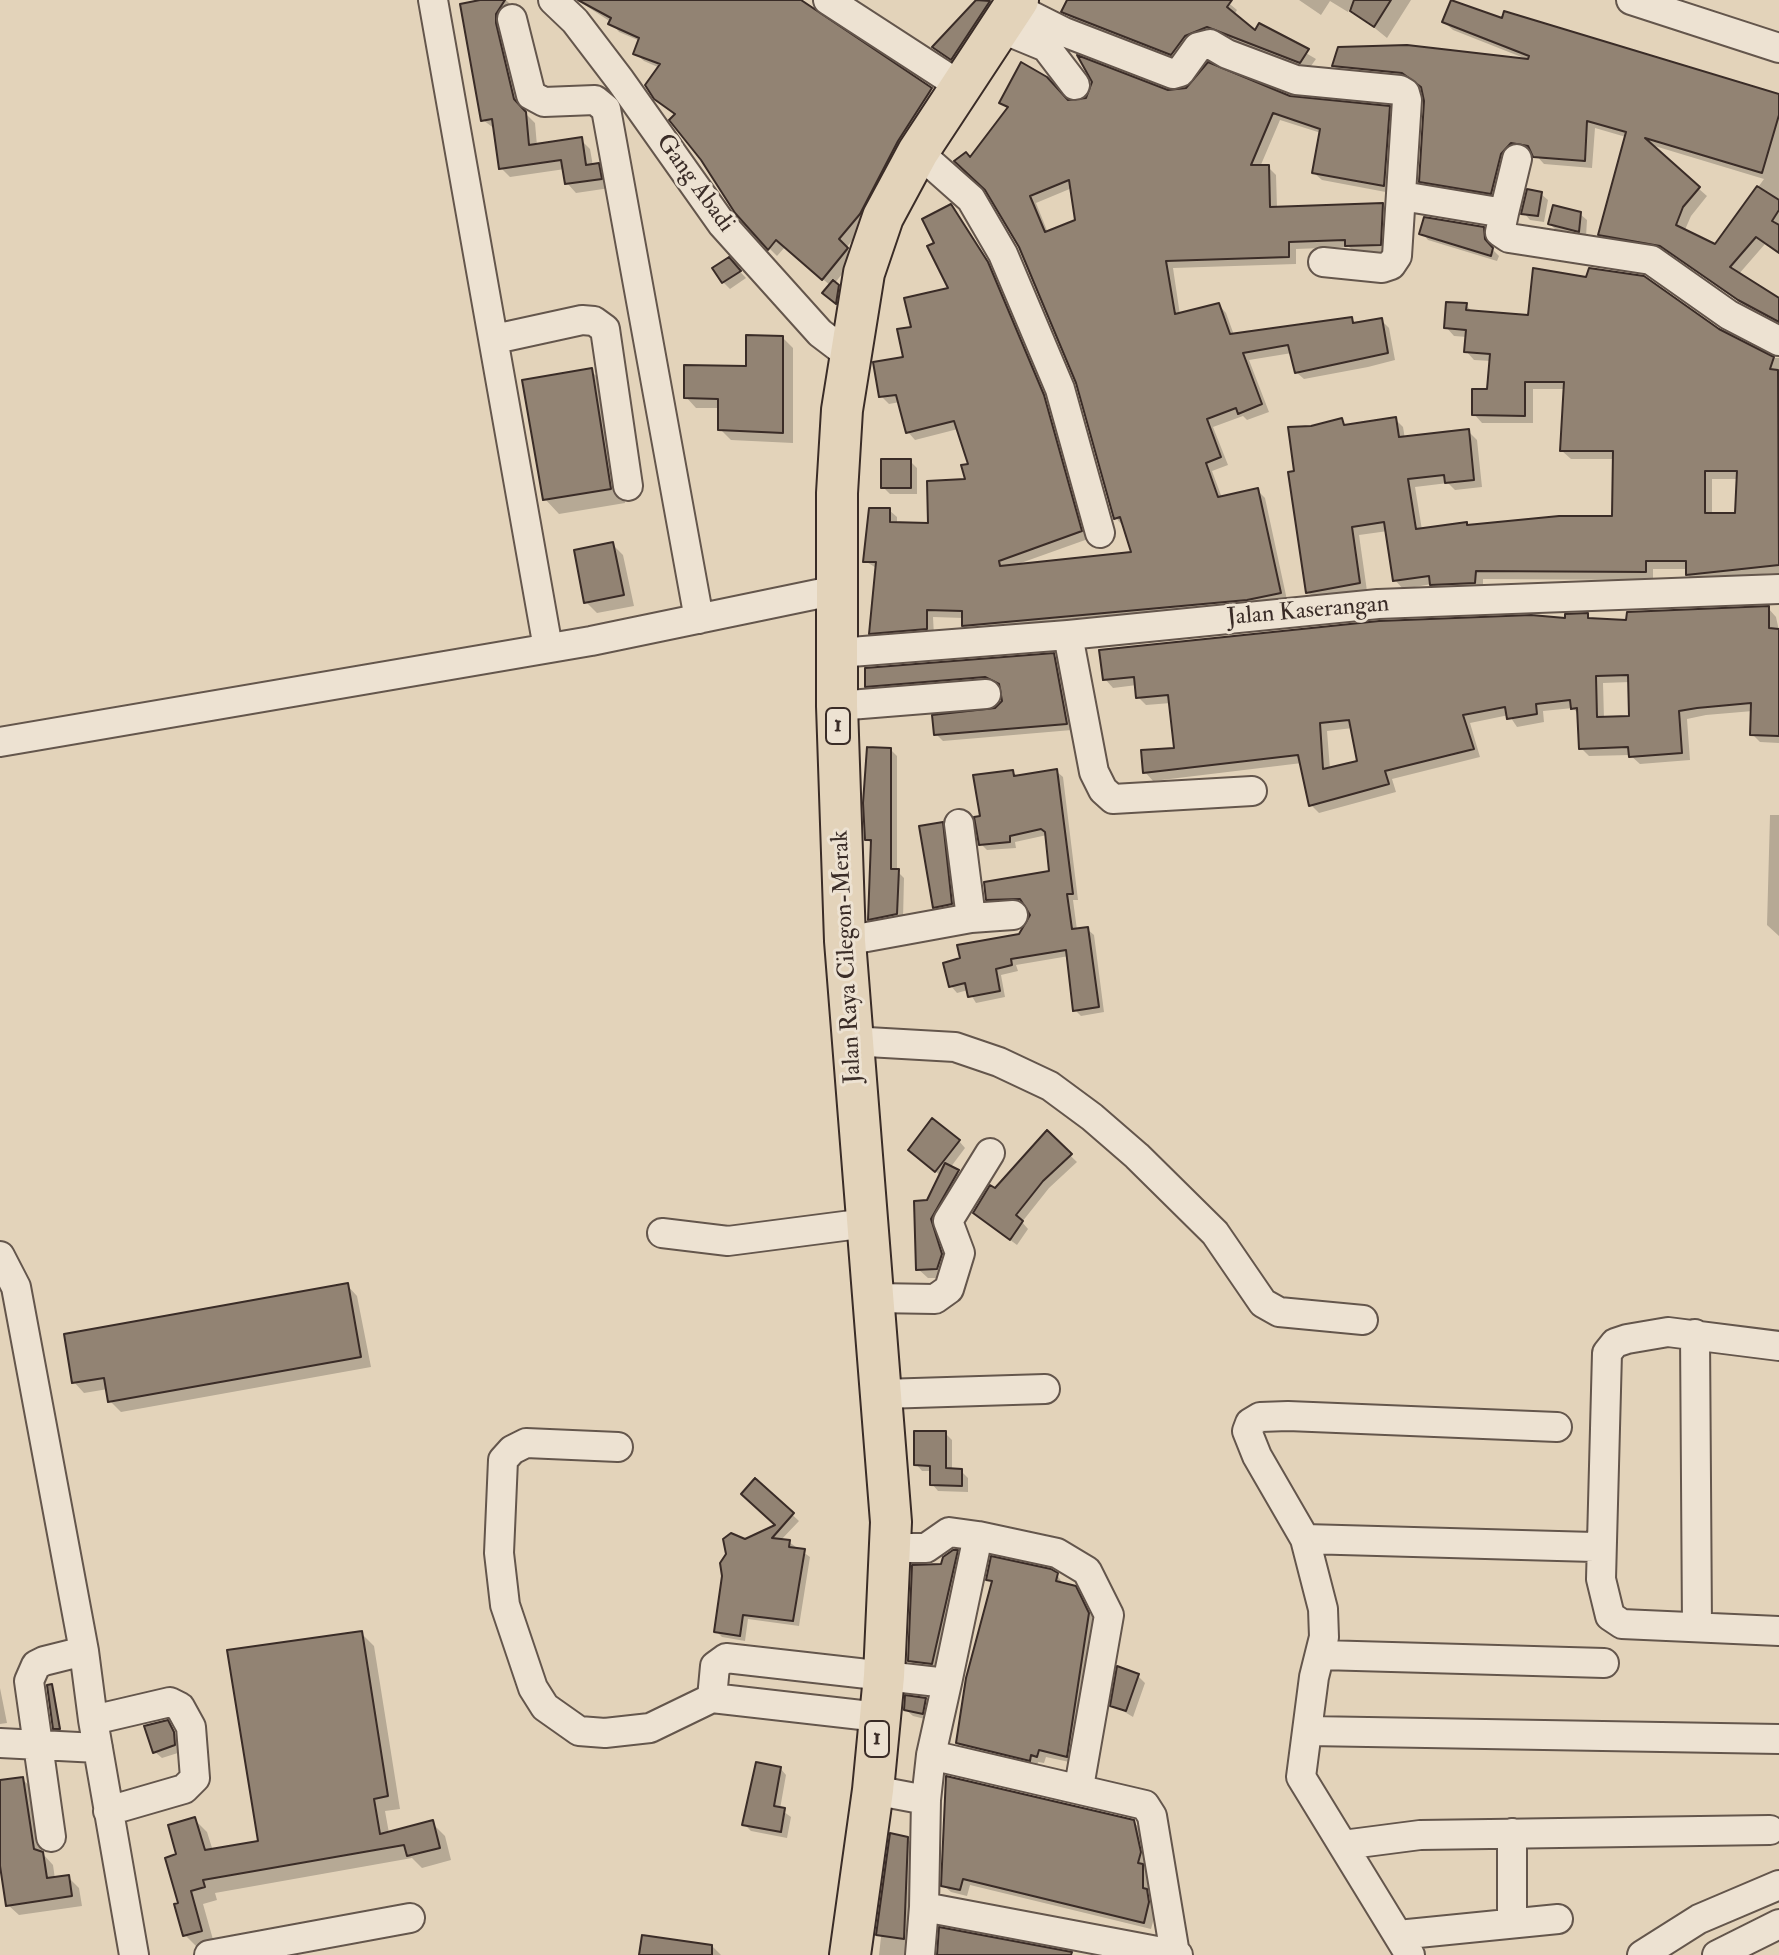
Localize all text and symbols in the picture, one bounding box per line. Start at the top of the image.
street label: Gang Abadi [649,129,739,239]
street label: Jalan Kaserangan [1226,591,1390,633]
road number: 1 [826,708,850,744]
street label: Jalan Raya Cilegon-Merak [827,830,869,1084]
road number: 1 [865,1721,889,1757]

